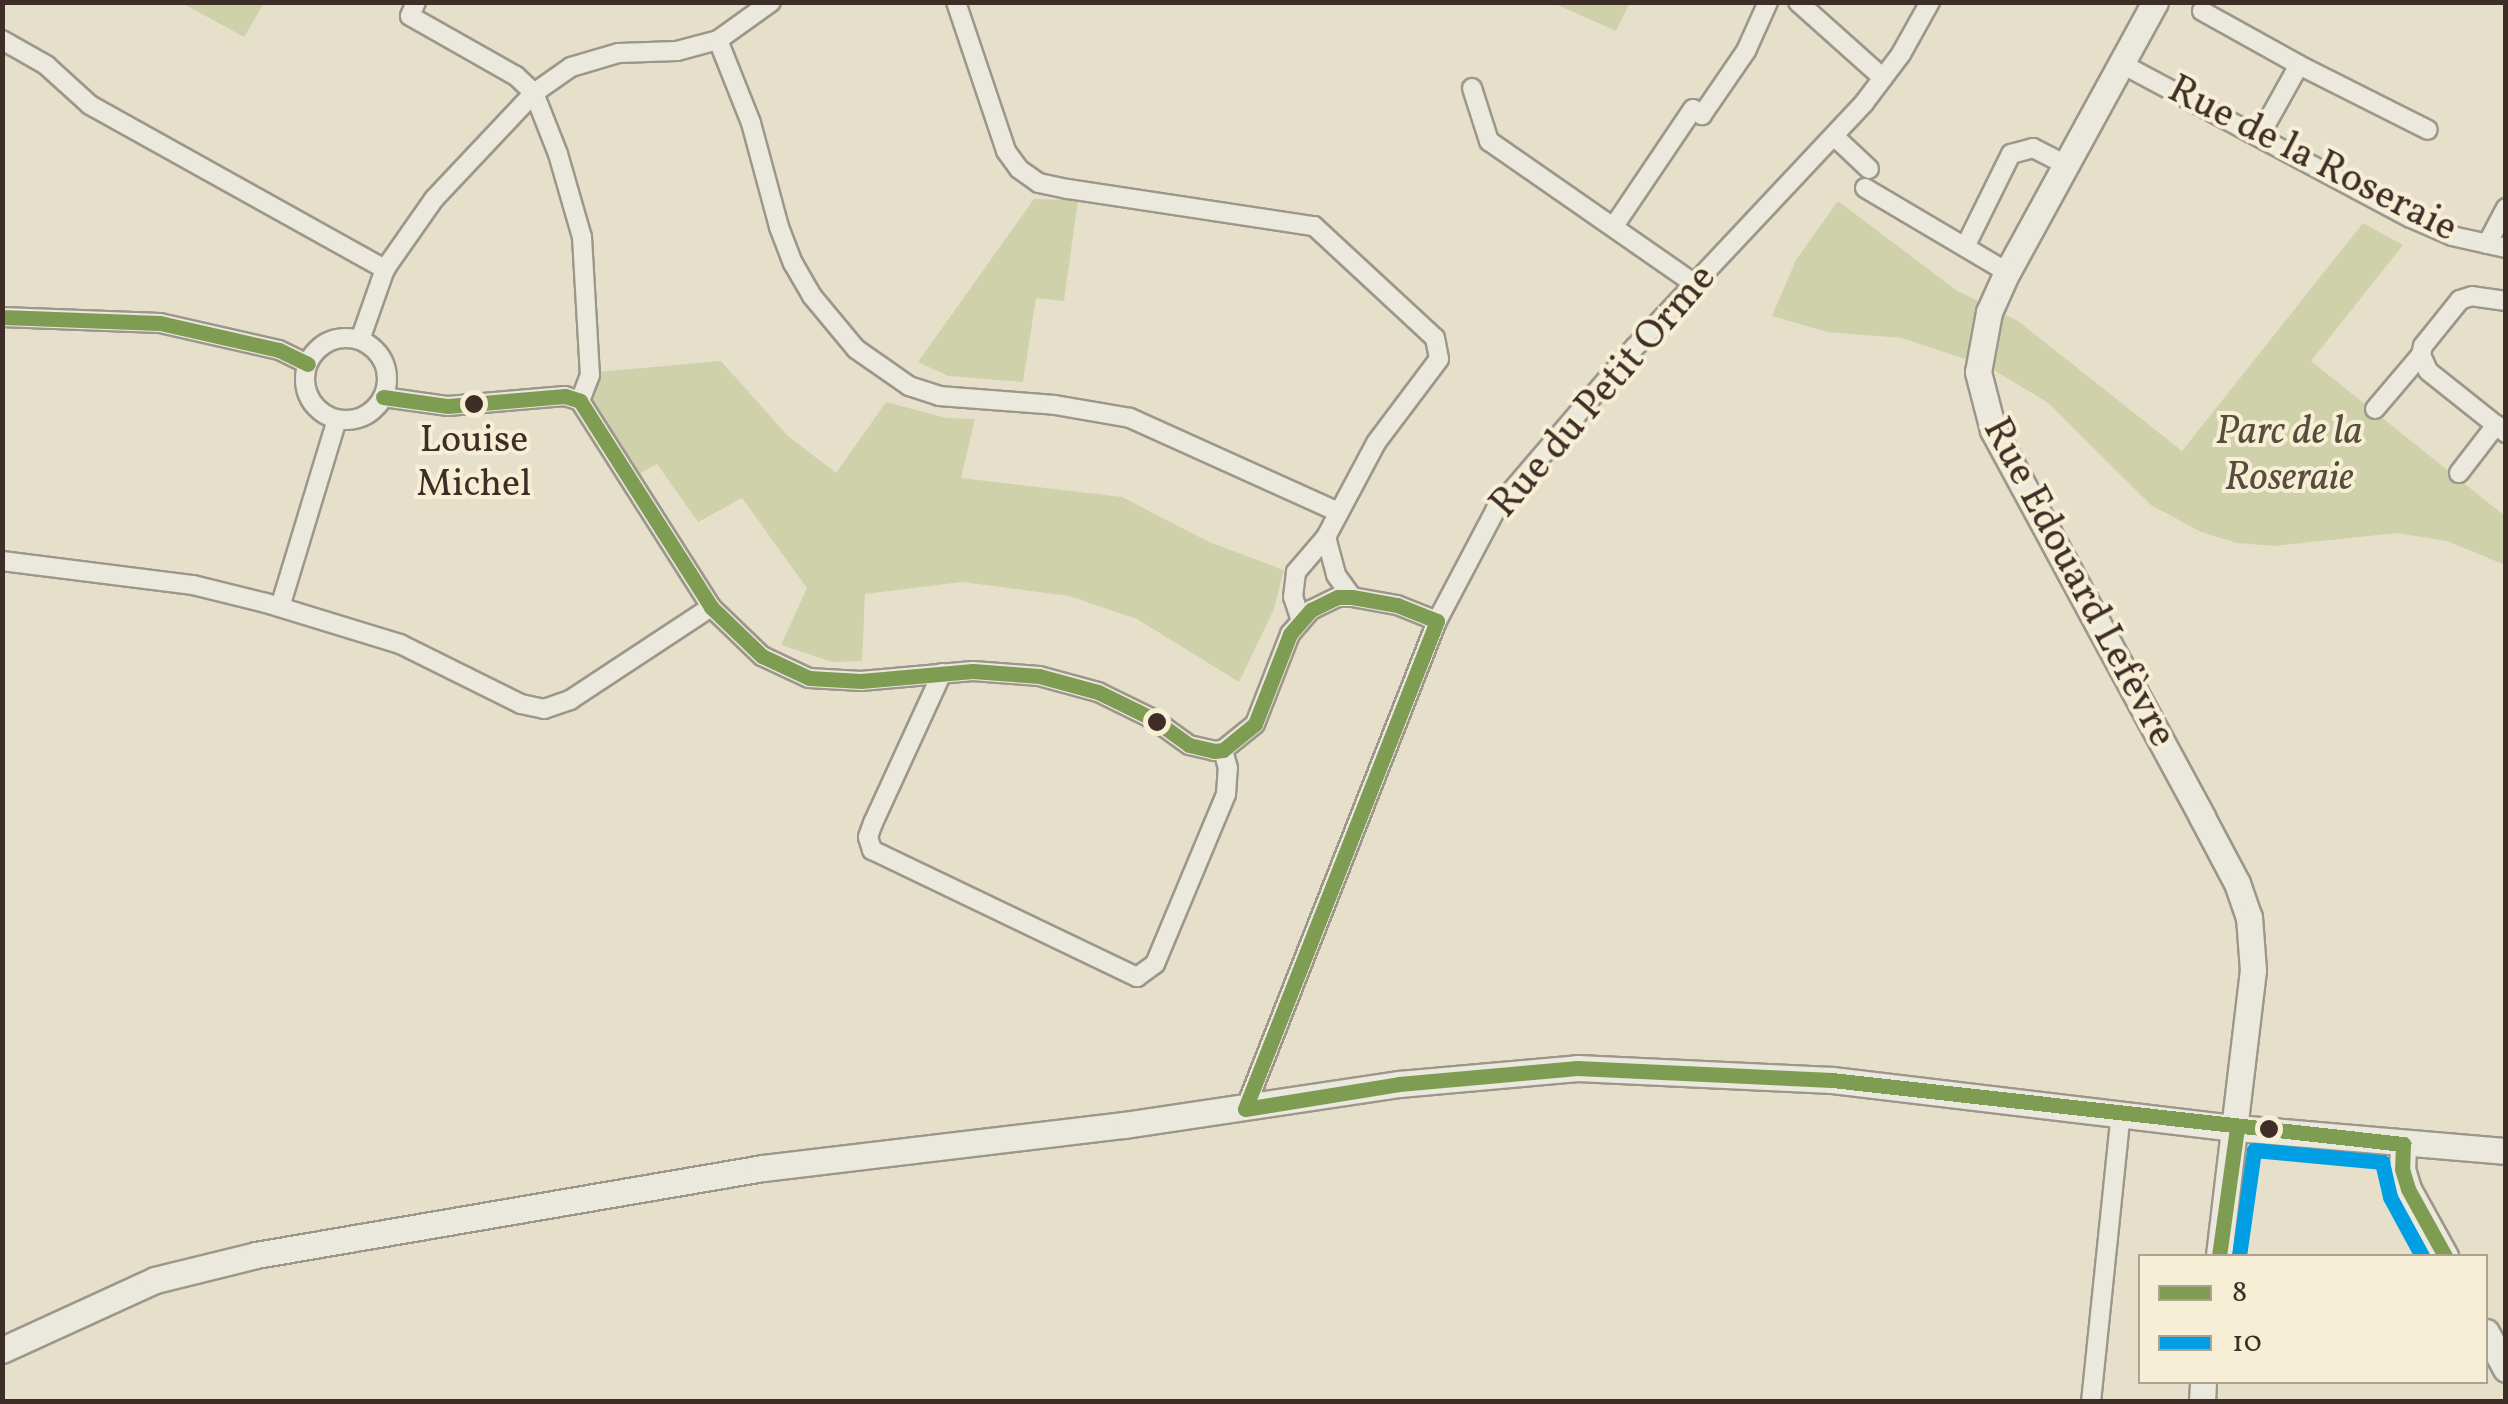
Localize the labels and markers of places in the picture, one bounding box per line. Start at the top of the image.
marker: Louise Michel [464,394,484,414]
place label: Louise Michel [417,419,531,508]
unlabelled marker [1147,712,1167,732]
unlabelled marker [2259,1119,2279,1139]

